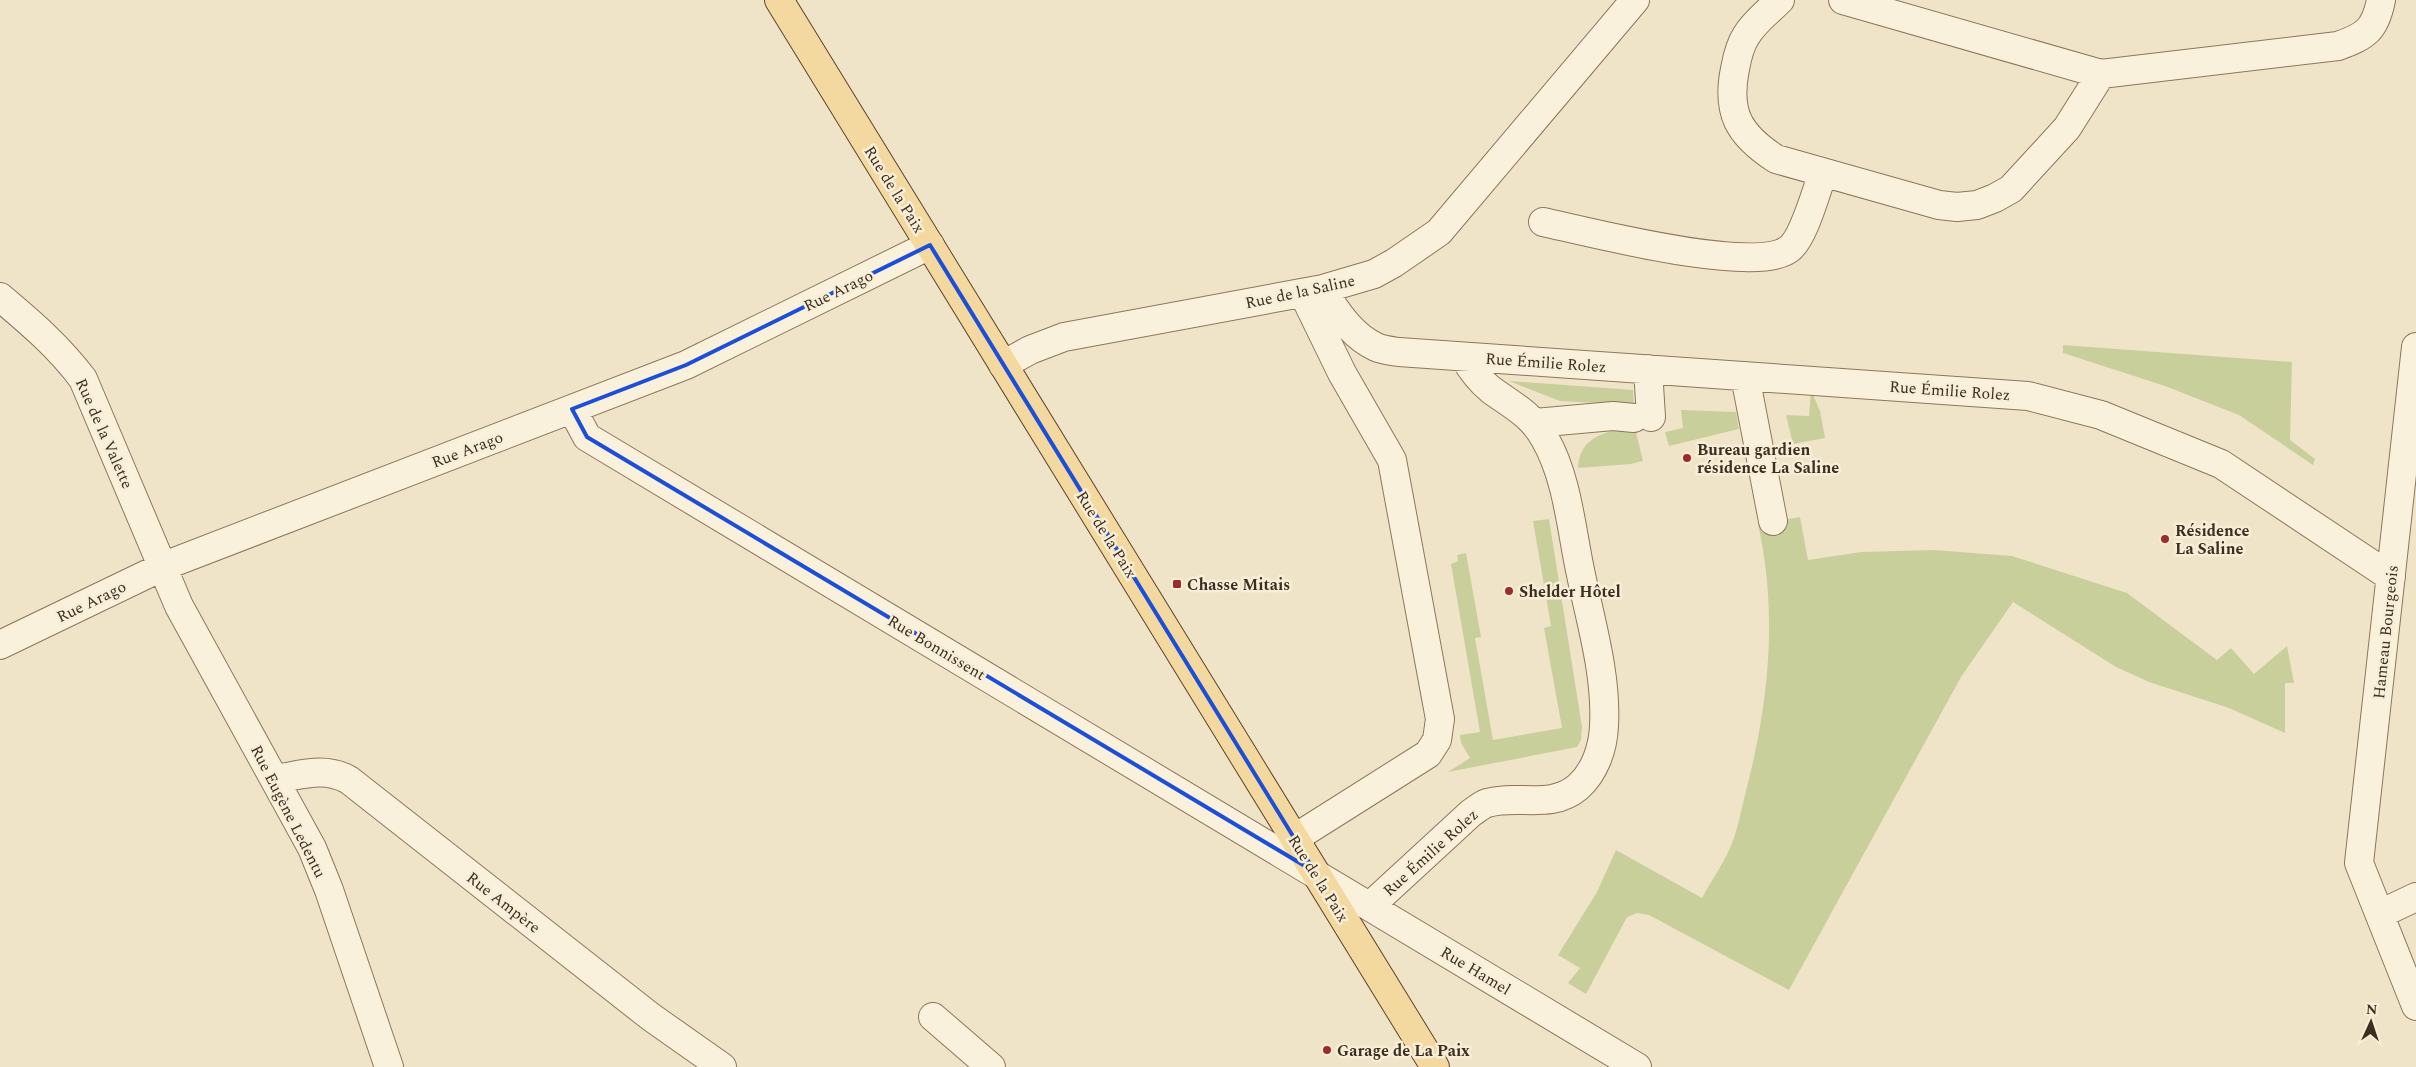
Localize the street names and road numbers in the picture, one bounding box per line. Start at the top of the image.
street label: Rue de la Paix [858,141,931,238]
street label: Rue Arago [800,264,877,318]
street label: Rue de la Saline [1243,269,1357,315]
street label: Rue Émilie Rolez [1485,347,1607,379]
street label: Rue de la Valette [69,374,139,493]
street label: Rue Émilie Rolez [1889,375,2011,407]
street label: Rue Arago [428,425,507,475]
street label: Rue de la Paix [1070,486,1143,583]
street label: Hameau Bourgeois [2367,564,2405,700]
street label: Rue Arago [53,575,130,629]
street label: Rue Bonnissent [883,609,990,687]
street label: Rue Eugène Ledentu [244,741,332,882]
street label: Rue Émilie Rolez [1378,803,1484,902]
street label: Rue de la Paix [1282,830,1355,927]
street label: Rue Ampère [461,866,545,939]
street label: Rue Hamel [1436,940,1515,1001]

